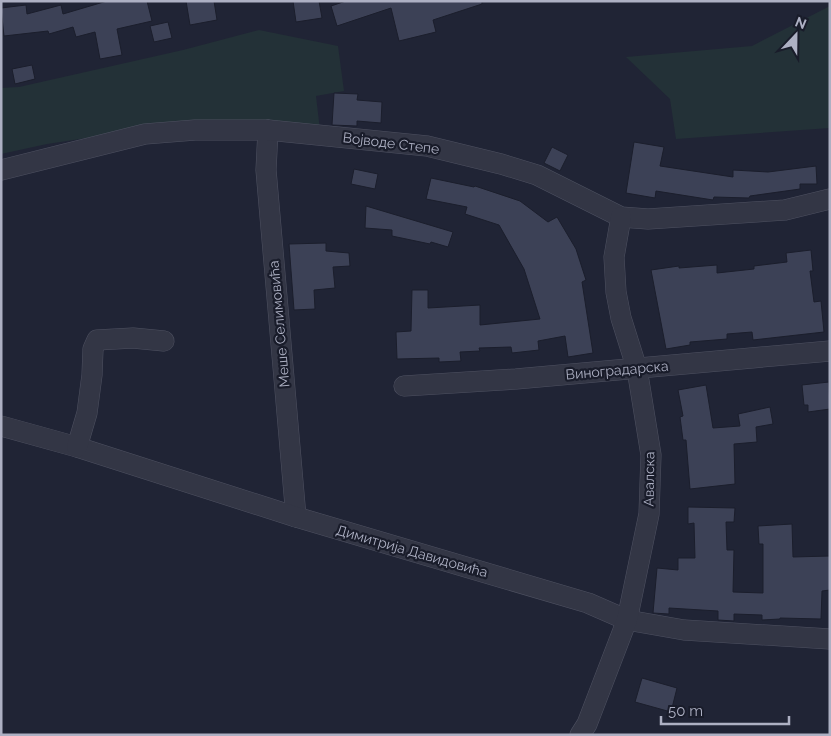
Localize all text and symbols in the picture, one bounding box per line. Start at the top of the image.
north arrow [771,10,821,60]
text: N [793,14,809,32]
street label: Војводе Степе [342,129,440,157]
street label: Меше Селимовића [265,260,293,388]
street label: Виноградарска [565,358,669,382]
street label: Авалска [641,451,657,507]
street label: Димитрија Давидовића [334,522,490,580]
scale bar [661,694,788,726]
text: 50 m [668,702,703,720]

